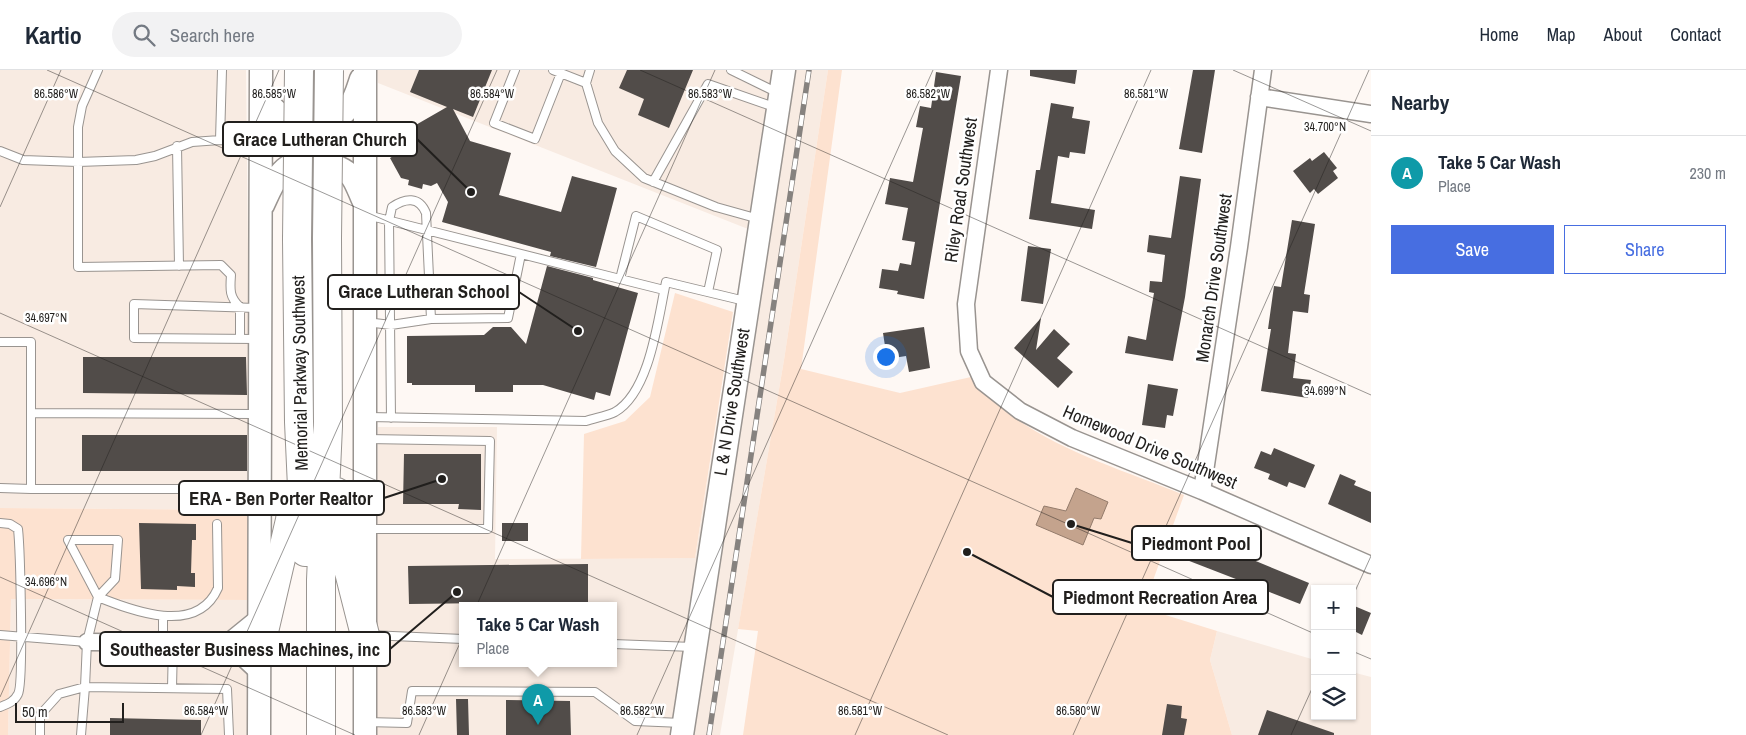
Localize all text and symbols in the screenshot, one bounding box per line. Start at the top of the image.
search box [112,12,462,57]
text: Kartio [25,19,82,51]
icon: search [130,21,158,49]
text: Search here [170,22,255,48]
text: Home [1479,22,1519,47]
text: Map [1547,22,1576,47]
text: About [1604,22,1642,47]
text: Contact [1670,22,1721,47]
text: 86.586°W [34,86,79,102]
text: 86.585°W [252,86,297,102]
text: 86.584°W [470,86,515,102]
text: 86.583°W [688,86,733,102]
text: 86.582°W [906,86,951,102]
text: 86.581°W [1124,86,1169,102]
text: Nearby [1391,88,1449,117]
street label: Riley Road Southwest [938,116,983,264]
text: 34.700°N [1304,119,1346,135]
callout: Grace Lutheran Church [223,122,417,156]
text: Grace Lutheran Church [233,126,407,152]
text: Take 5 Car Wash [1438,149,1561,175]
text: A [1402,162,1412,184]
text: 230 m [1690,162,1726,184]
text: Place [1438,175,1471,197]
street label: Monarch Drive Southwest [1189,192,1238,364]
button: Save [1391,225,1554,274]
button: Share [1564,225,1726,274]
street label: Memorial Parkway Southwest [285,275,314,471]
callout: Grace Lutheran School [328,275,519,309]
text: Grace Lutheran School [338,278,510,304]
text: 34.697°N [25,310,67,326]
street label: L & N Drive Southwest [708,326,755,477]
your location [873,344,899,370]
text: 34.699°N [1304,383,1346,399]
street label: Homewood Drive Southwest [1059,398,1241,495]
callout: ERA - Ben Porter Realtor [179,481,384,515]
text: ERA - Ben Porter Realtor [189,485,373,511]
callout: Piedmont Pool [1132,526,1261,560]
text: Piedmont Pool [1141,530,1251,556]
text: 34.696°N [25,574,67,590]
callout: Piedmont Recreation Area [1053,580,1268,614]
text: Piedmont Recreation Area [1063,584,1257,610]
map controls [1311,585,1356,720]
button: + [1311,585,1356,630]
popup [459,602,617,667]
text: Take 5 Car Wash [477,611,600,637]
button: − [1311,630,1356,675]
callout: Southeaster Business Machines, inc [100,632,390,666]
text: Southeaster Business Machines, inc [110,636,380,662]
text: Place [477,637,509,659]
button: layers [1311,675,1356,720]
pin: A [522,684,554,725]
scale bar [15,700,124,723]
text: 50 m [22,703,48,721]
text: 86.584°W [184,703,229,719]
text: 86.583°W [402,703,447,719]
text: 86.582°W [620,703,665,719]
text: 86.581°W [838,703,883,719]
text: 86.580°W [1056,703,1101,719]

